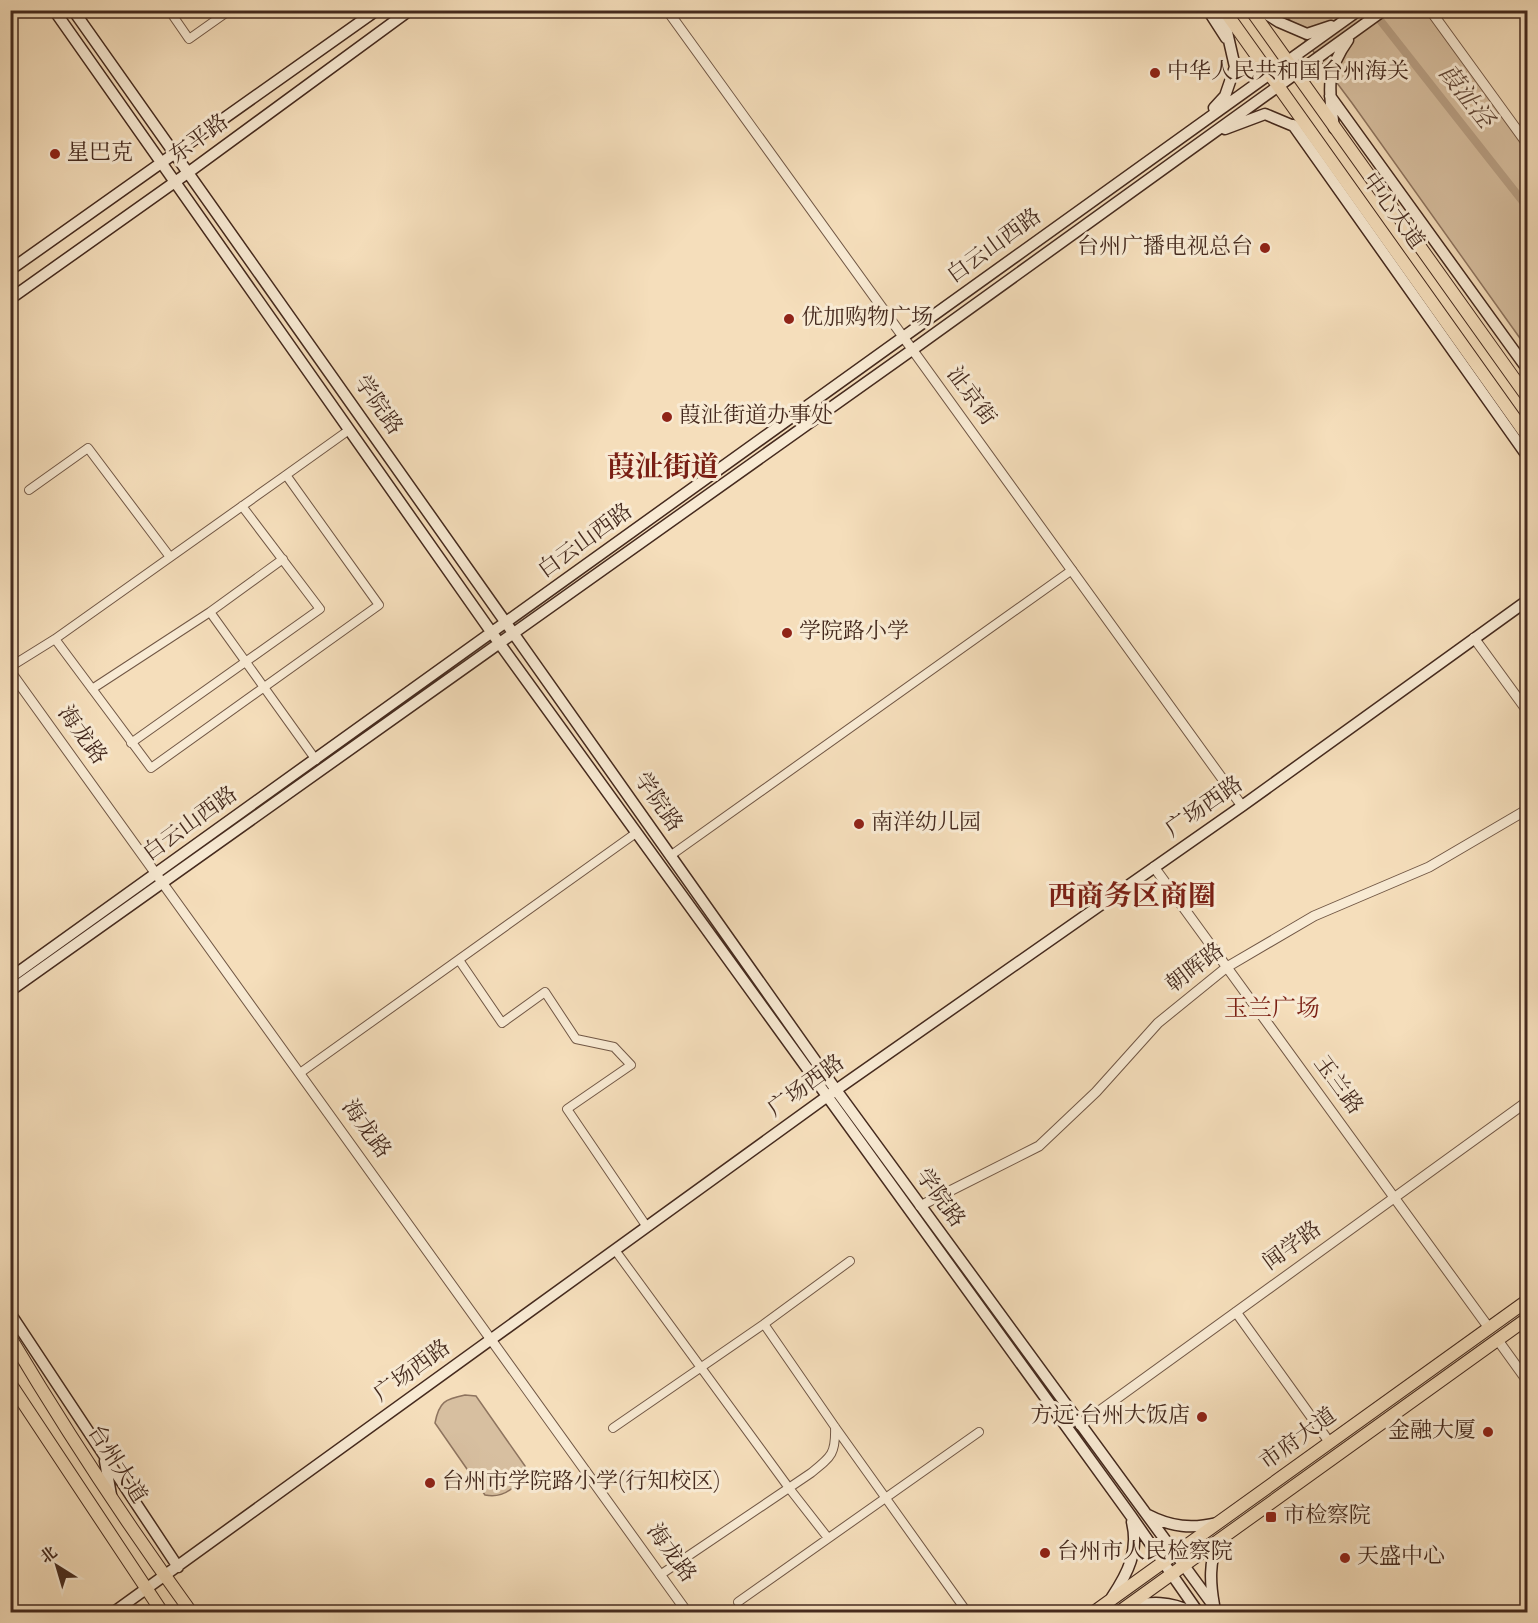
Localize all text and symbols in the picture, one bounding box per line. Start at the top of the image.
place label: 中华人民共和国台州海关 [1167,57,1409,89]
water label: 葭沚泾 [1429,58,1502,137]
marker: 中华人民共和国台州海关 [1148,66,1162,80]
street label: 东平路 [164,108,236,172]
place label: 星巴克 [67,138,133,170]
marker: 星巴克 [48,147,62,161]
street label: 中心大道 [1353,167,1431,257]
street label: 白云山西路 [941,202,1049,292]
place label: 台州广播电视总台 [1077,232,1253,264]
marker: 台州广播电视总台 [1258,241,1272,255]
place label: 优加购物广场 [801,303,933,335]
marker: 优加购物广场 [782,312,796,326]
street label: 沚京街 [938,361,1002,433]
street label: 学院路 [345,370,409,442]
place label: 葭沚街道办事处 [679,401,833,433]
marker: 葭沚街道办事处 [660,410,674,424]
district label: 葭沚街道 [607,449,719,489]
street label: 白云山西路 [532,497,640,587]
place label: 学院路小学 [799,617,909,649]
marker: 学院路小学 [780,626,794,640]
street label: 海龙路 [49,700,113,772]
street label: 学院路 [625,767,689,839]
street label: 广场西路 [1160,770,1250,846]
street label: 白云山西路 [137,780,245,870]
place label: 南洋幼儿园 [871,808,981,840]
marker: 南洋幼儿园 [852,817,866,831]
district label: 西商务区商圈 [1048,878,1216,918]
street label: 朝晖路 [1160,936,1232,1002]
district label: 玉兰广场 [1224,993,1320,1027]
street label: 广场西路 [762,1048,852,1126]
street label: 玉兰路 [1305,1050,1369,1122]
street label: 海龙路 [333,1094,397,1166]
street label: 学院路 [907,1163,971,1235]
street label: 闻学路 [1257,1215,1329,1279]
street label: 广场西路 [368,1333,458,1411]
place label: 方远·台州大饭店 [1030,1401,1190,1433]
street label: 市府大道 [1254,1401,1344,1479]
marker: 方远·台州大饭店 [1195,1410,1209,1424]
place label: 金融大厦 [1388,1416,1476,1448]
street label: 台州大道 [79,1419,153,1511]
marker: 金融大厦 [1481,1425,1495,1439]
place label: 台州市学院路小学(行知校区) [442,1467,720,1499]
marker: 台州市学院路小学(行知校区) [423,1476,437,1490]
place label: 市检察院 [1283,1501,1371,1533]
marker: 市检察院 [1264,1510,1278,1524]
street label: 海龙路 [638,1518,702,1590]
north arrow [27,1536,87,1596]
place label: 台州市人民检察院 [1057,1537,1233,1569]
text: 北 [36,1542,63,1570]
place label: 天盛中心 [1357,1542,1445,1574]
marker: 台州市人民检察院 [1038,1546,1052,1560]
marker: 天盛中心 [1338,1551,1352,1565]

